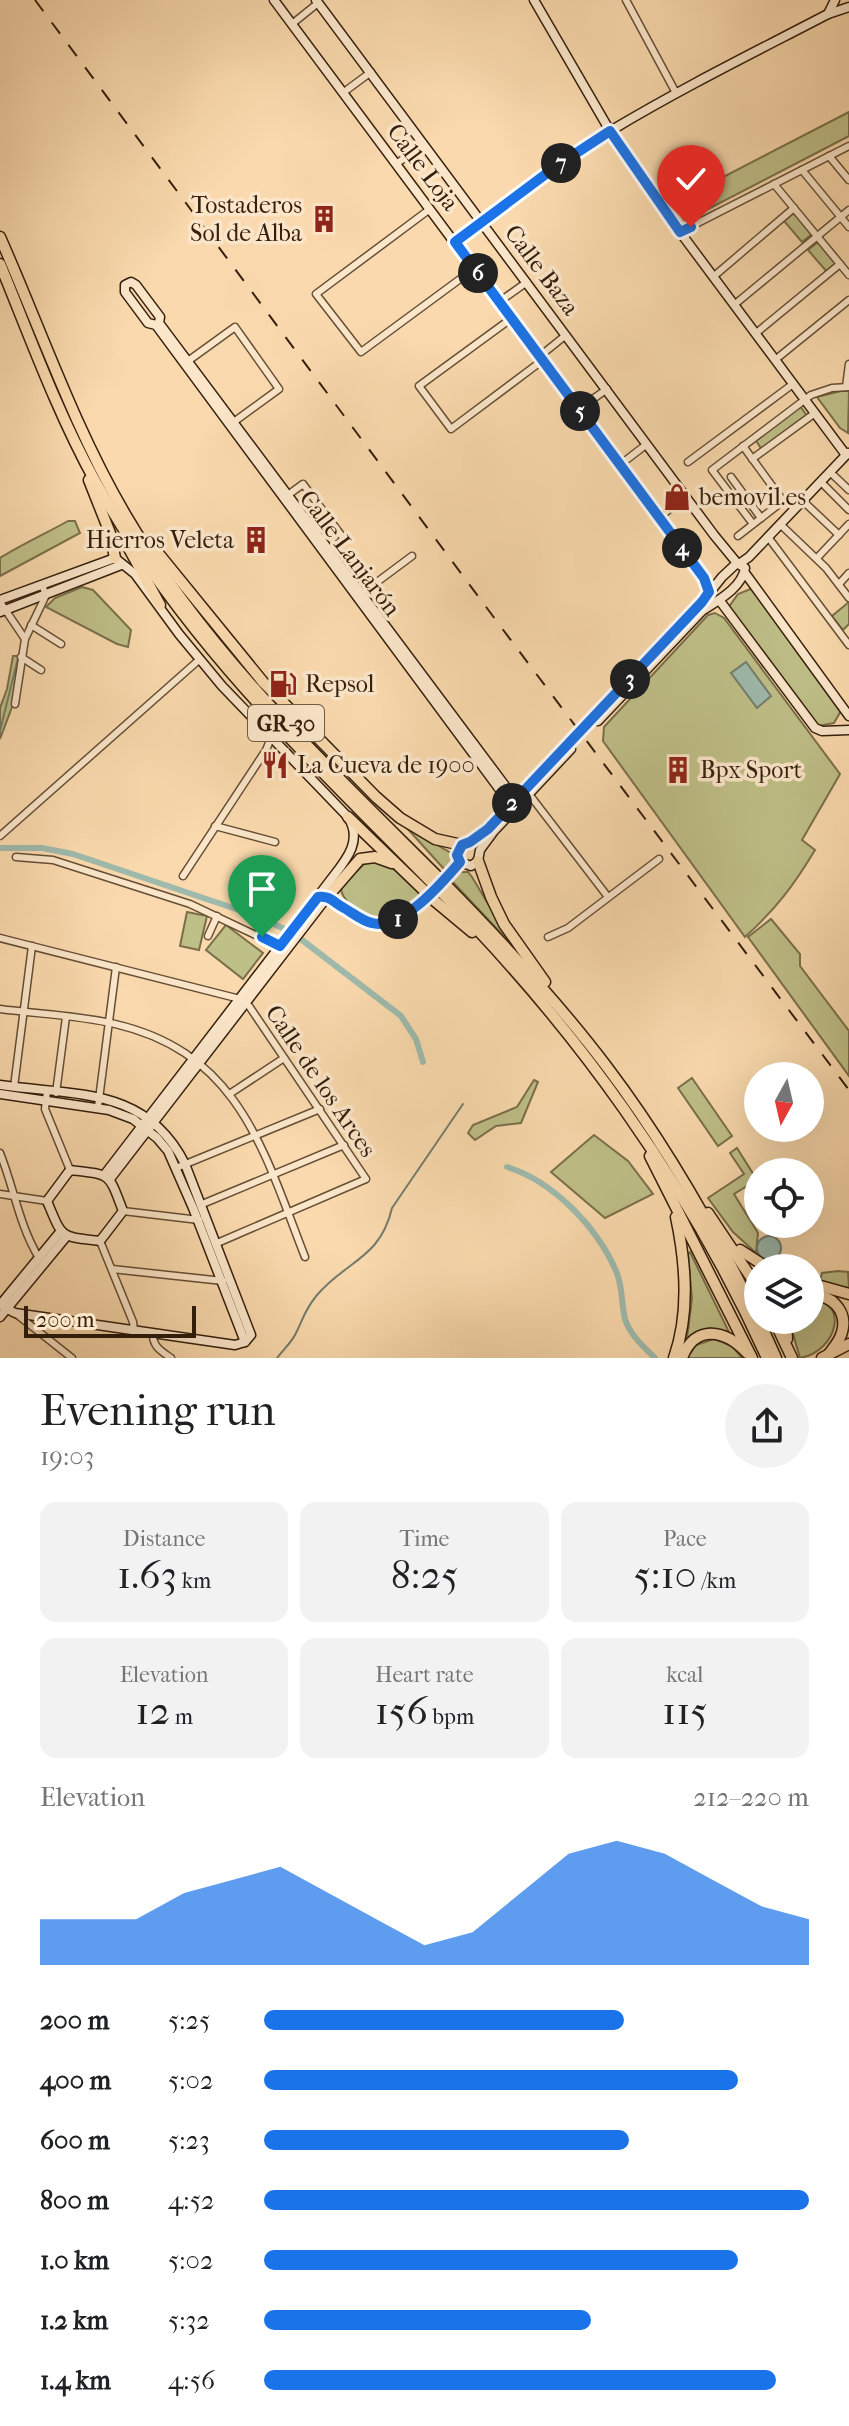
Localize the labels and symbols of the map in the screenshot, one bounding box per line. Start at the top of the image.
street label: Calle Loja [381,118,465,217]
pin: 7 [541,143,581,183]
pin [657,145,725,227]
place label: Tostaderos Sol de Alba [190,191,303,247]
building icon: Tostaderos Sol de Alba [309,204,339,234]
street label: Calle Baza [499,219,586,321]
pin: 6 [458,253,498,293]
pin: 5 [560,391,600,431]
shop icon: bemovil.es [662,482,692,512]
place label: bemovil.es [698,483,806,511]
street label: Calle Lanjarón [294,485,406,621]
building icon: Hierros Veleta [241,525,271,555]
place label: Hierros Veleta [86,526,235,554]
pin: 4 [662,528,702,568]
pin: 3 [610,659,650,699]
fuel station icon: Repsol [268,669,298,699]
place label: Repsol [305,670,375,698]
road number: GR-30 [248,705,324,741]
restaurant icon: La Cueva de 1900 [260,750,290,780]
place label: La Cueva de 1900 [297,751,475,779]
building icon: Bpx Sport [663,755,693,785]
place label: Bpx Sport [700,756,803,784]
pin: 2 [492,783,532,823]
pin [228,855,296,937]
pin: 1 [378,899,418,939]
street label: Calle de los Arces [260,1000,382,1162]
north arrow [744,1062,824,1142]
scale bar [24,1302,196,1338]

